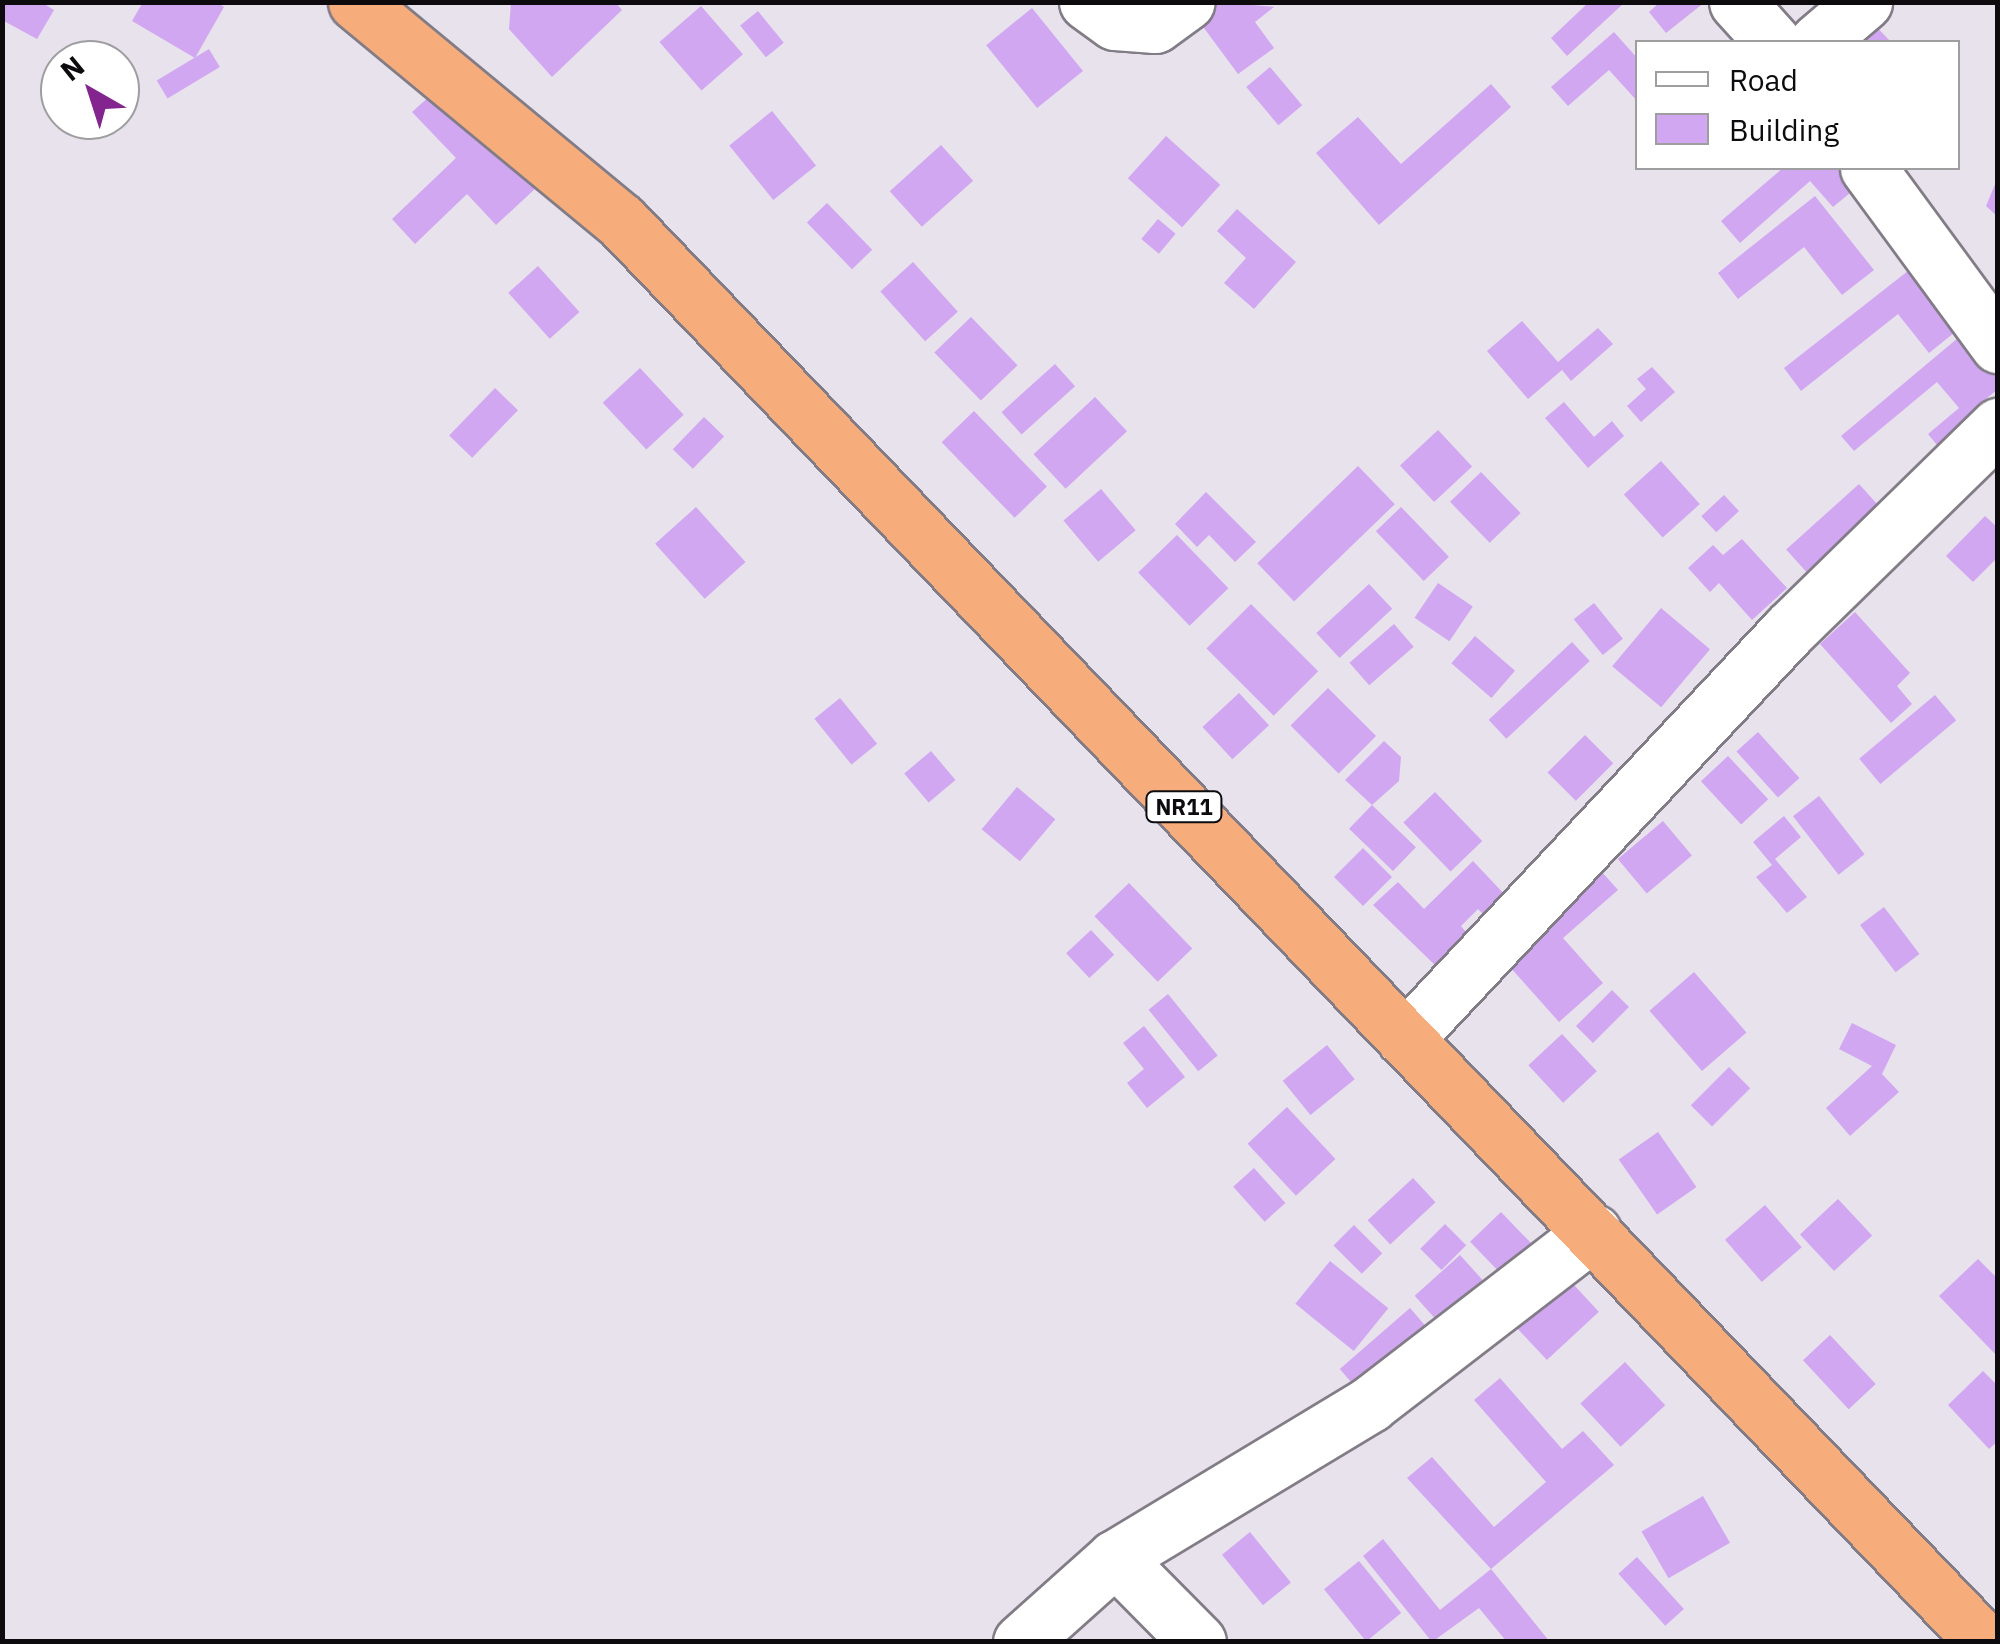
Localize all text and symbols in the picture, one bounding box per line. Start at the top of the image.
north arrow [40,40,140,140]
legend [1635,40,1960,170]
text: N [53,47,92,89]
text: Road [1729,60,1798,99]
text: Building [1729,110,1839,149]
road number: NR11 [1144,790,1224,824]

